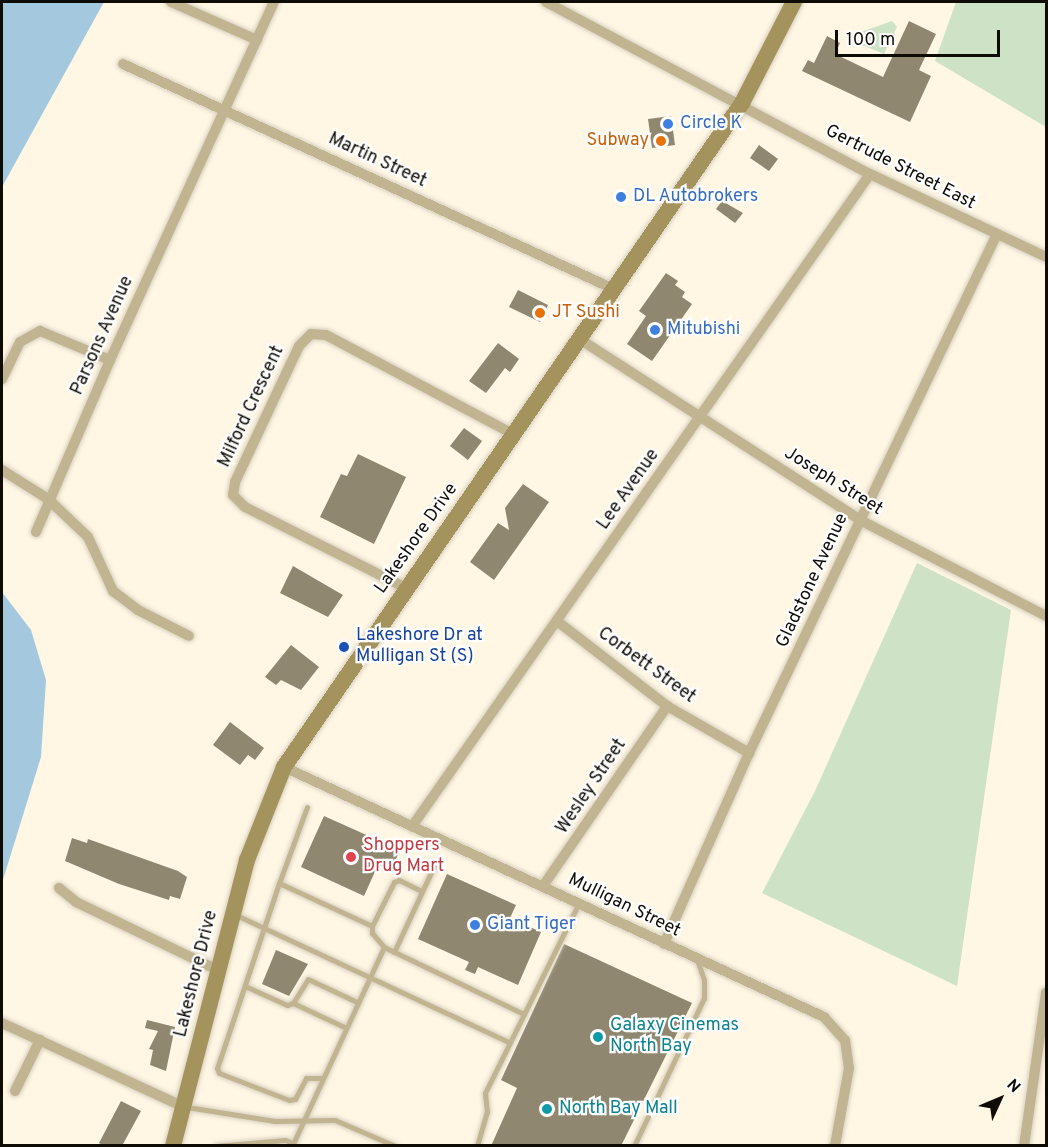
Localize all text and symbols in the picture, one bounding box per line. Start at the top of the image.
scale bar [838,18,1003,56]
text: 100 m [846,29,895,52]
place label: Circle K [680,113,742,135]
marker: Circle K [661,117,675,131]
street label: Gertrude Street East [821,121,979,215]
street label: Martin Street [324,129,430,193]
place label: Subway [587,130,649,152]
marker: Subway [654,134,668,148]
place label: DL Autobrokers [633,186,759,208]
marker: DL Autobrokers [614,190,628,204]
street label: Parsons Avenue [67,273,139,399]
place label: JT Sushi [552,302,621,324]
marker: JT Sushi [533,306,547,320]
place label: Mitubishi [667,319,740,341]
marker: Mitubishi [648,323,662,337]
street label: Milford Crescent [214,343,290,471]
street label: Joseph Street [780,443,886,521]
street label: Lee Avenue [593,445,665,535]
street label: Lakeshore Drive [371,480,463,598]
street label: Gladstone Avenue [772,510,854,652]
street label: Corbett Street [593,623,699,709]
place label: Lakeshore Dr at Mulligan St (S) [356,626,483,668]
marker: Lakeshore Dr at Mulligan St (S) [337,640,351,654]
street label: Wesley Street [552,735,632,839]
place label: Shoppers Drug Mart [363,836,444,878]
marker: Shoppers Drug Mart [344,850,358,864]
street label: Mulligan Street [564,869,684,943]
street label: Lakeshore Drive [171,908,223,1040]
place label: Giant Tiger [487,914,577,936]
marker: Giant Tiger [468,918,482,932]
place label: Galaxy Cinemas North Bay [610,1016,739,1058]
marker: Galaxy Cinemas North Bay [591,1030,605,1044]
north arrow [970,1069,1030,1129]
text: N [1002,1075,1024,1098]
place label: North Bay Mall [559,1098,678,1120]
marker: North Bay Mall [540,1102,554,1116]

